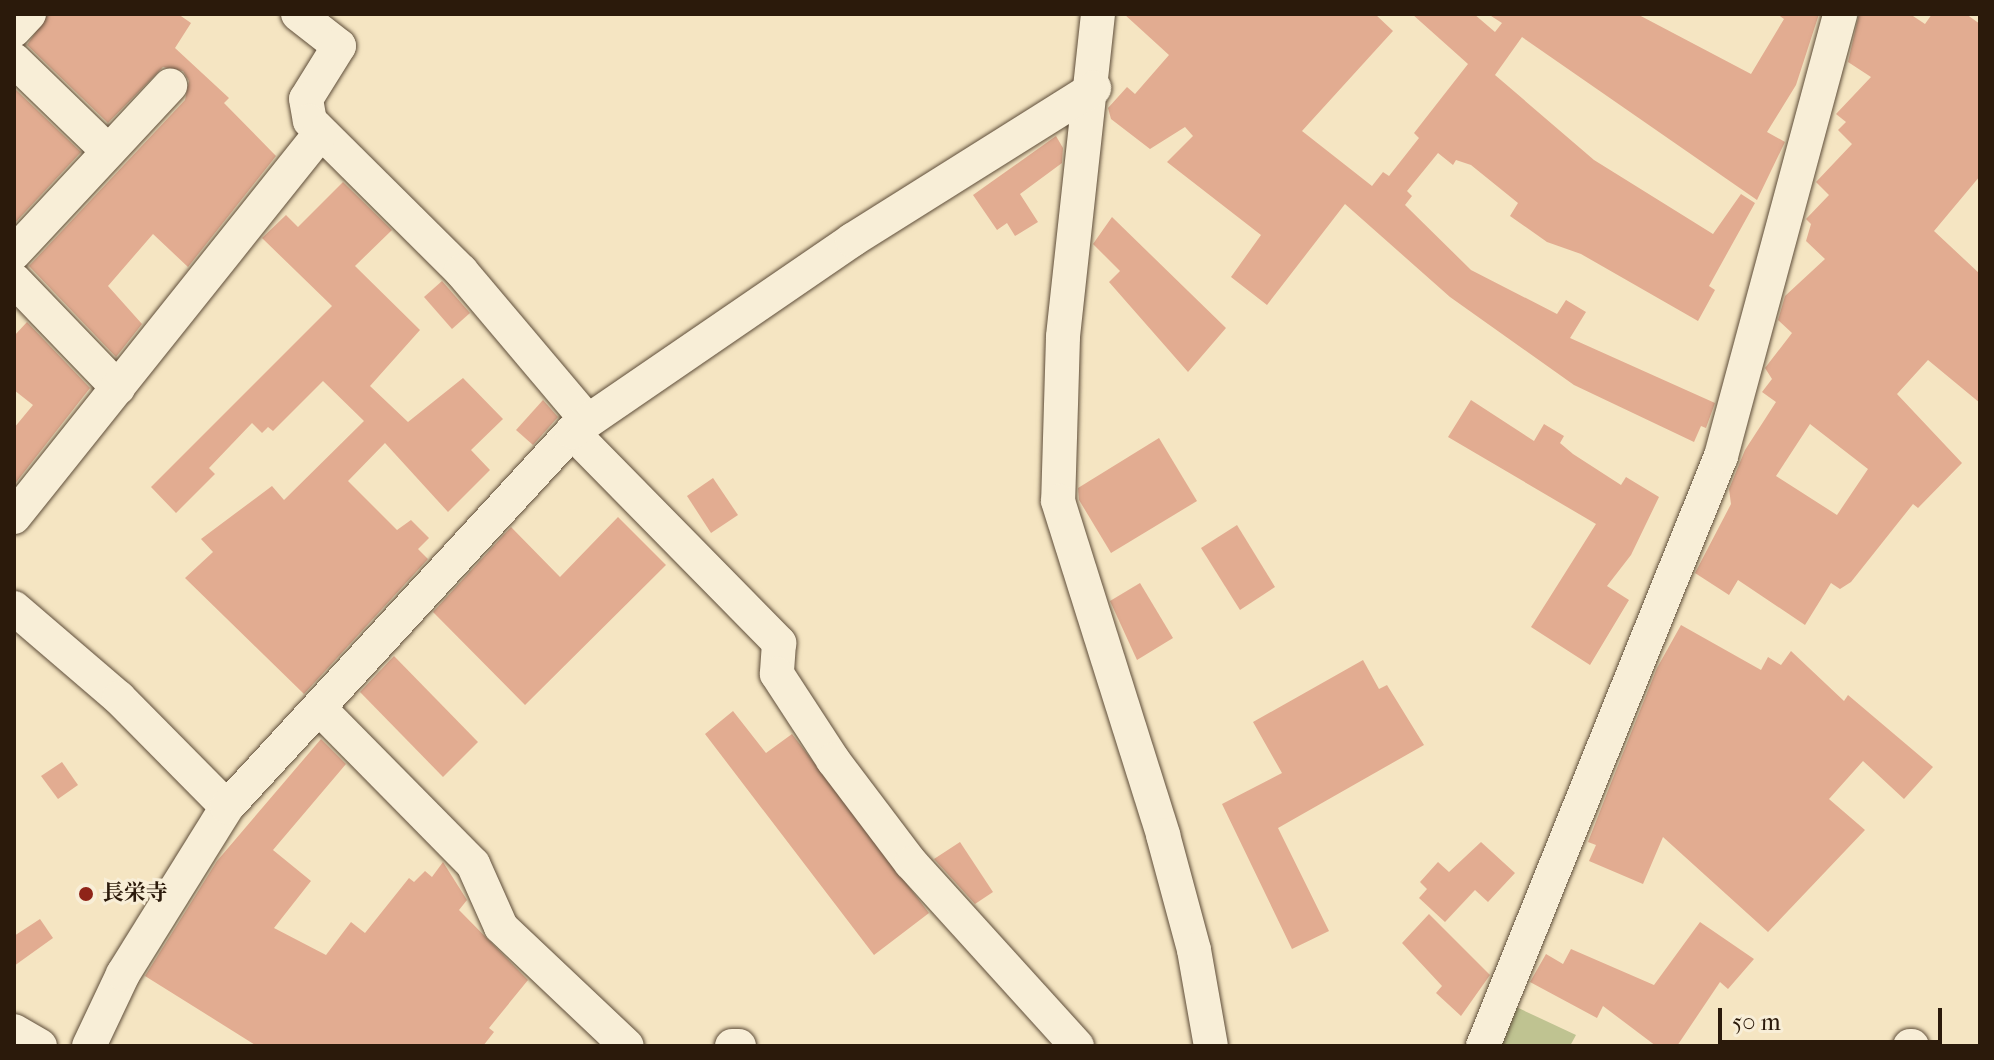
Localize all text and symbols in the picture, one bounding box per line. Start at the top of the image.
place label: 長栄寺 [102,881,168,907]
marker: 長栄寺 [77,885,95,903]
scale bar [1722,992,1946,1042]
text: 50 m [1732,1008,1781,1036]

